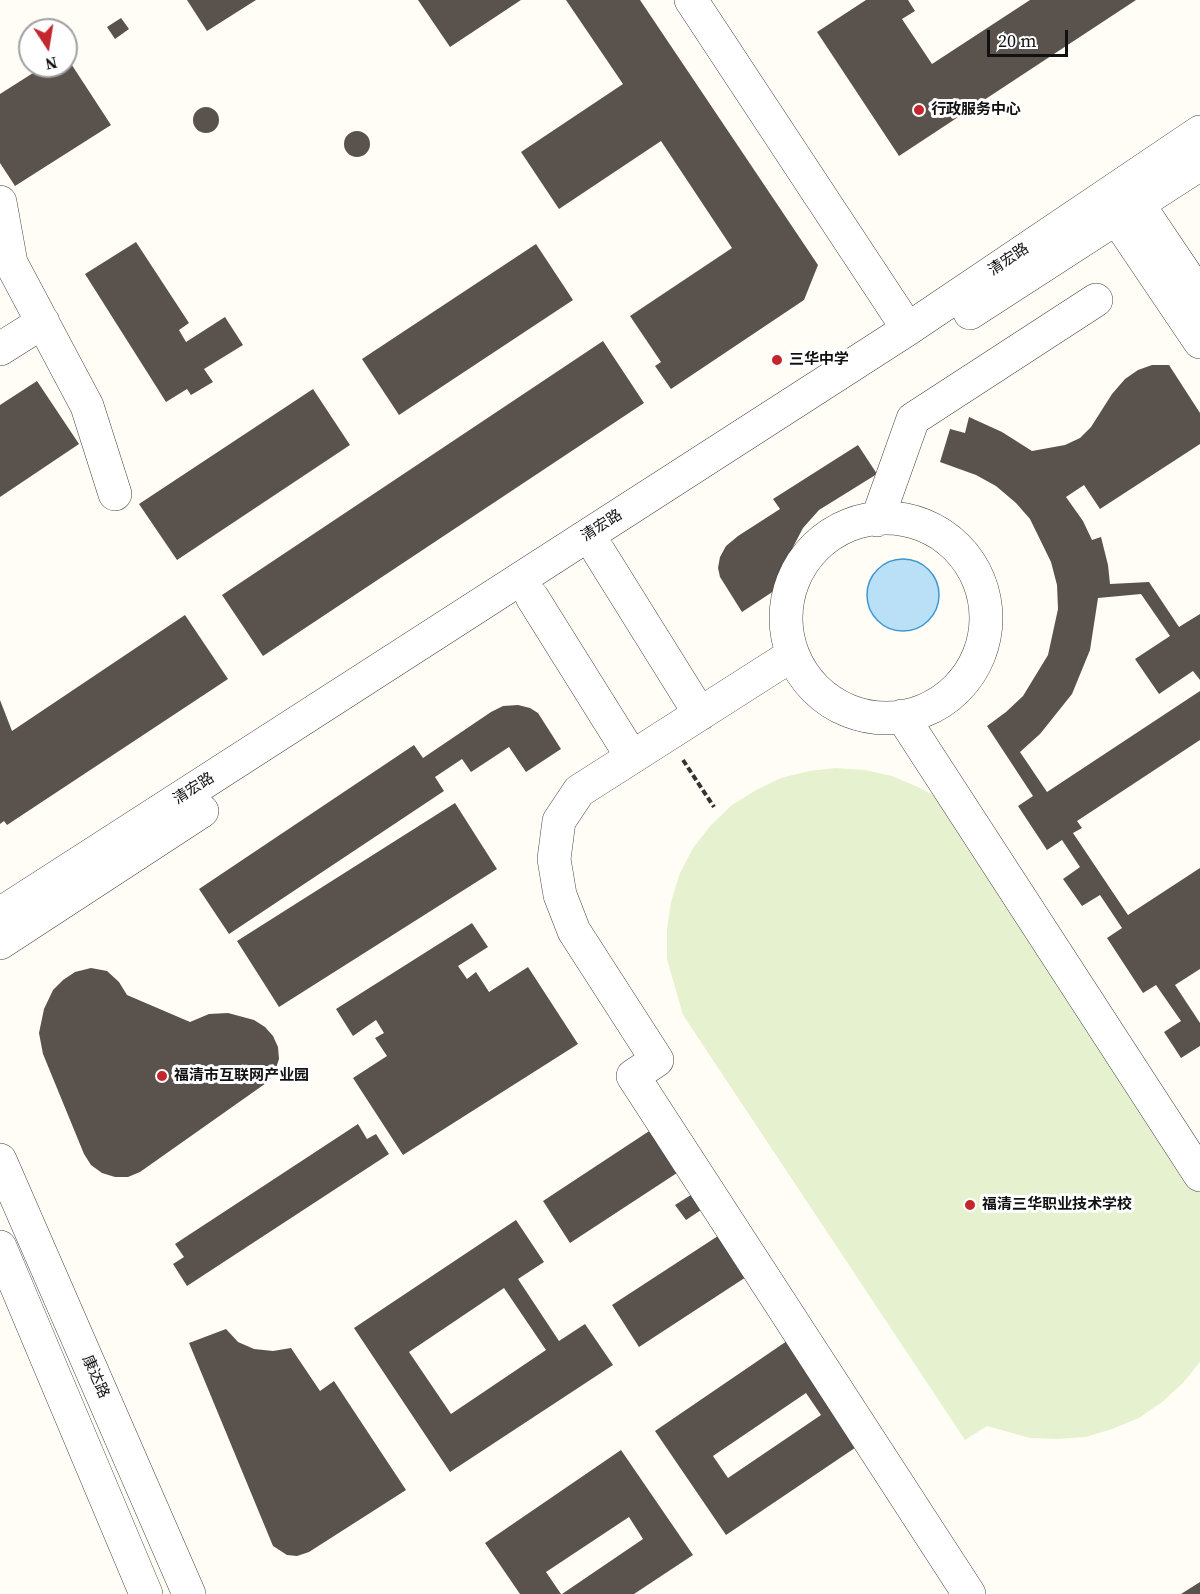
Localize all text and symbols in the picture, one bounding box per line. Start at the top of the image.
north arrow [18,18,78,78]
scale bar [990,18,1071,56]
text: 20 m [998,28,1036,53]
text: N [43,52,59,76]
place label: 行政服务中心 [931,101,1021,119]
marker: 行政服务中心 [912,103,926,117]
street label: 清宏路 [985,240,1033,280]
place label: 三华中学 [789,351,849,369]
marker: 三华中学 [770,353,784,367]
street label: 清宏路 [578,506,626,546]
street label: 清宏路 [170,769,218,809]
place label: 福清市互联网产业园 [174,1067,309,1085]
marker: 福清市互联网产业园 [155,1069,169,1083]
place label: 福清三华职业技术学校 [982,1196,1132,1214]
marker: 福清三华职业技术学校 [963,1198,977,1212]
street label: 康达路 [78,1353,112,1401]

